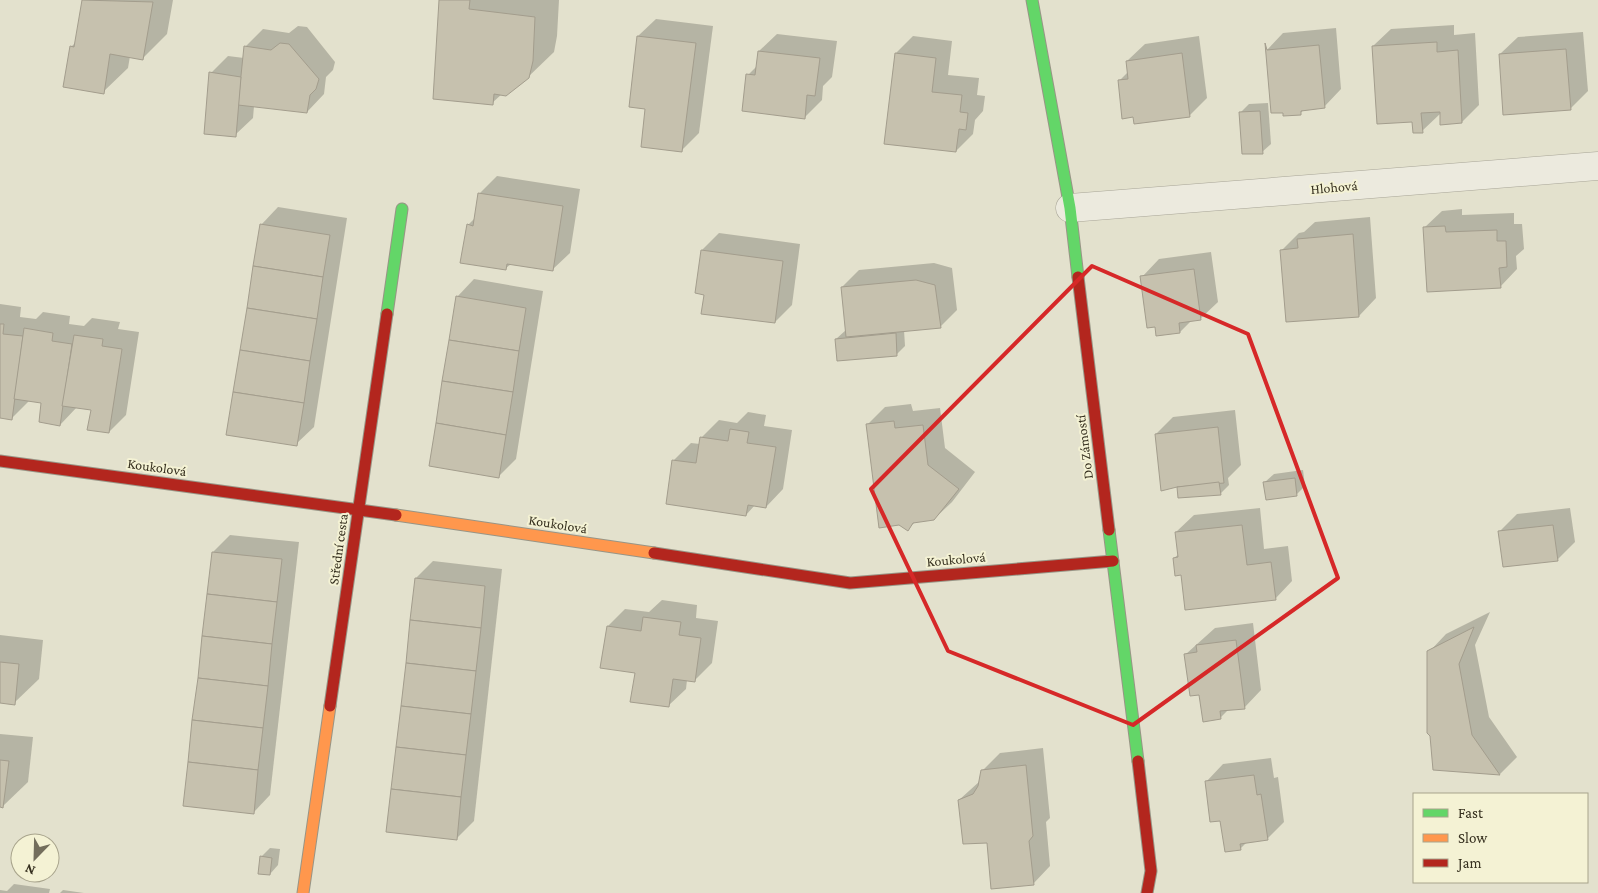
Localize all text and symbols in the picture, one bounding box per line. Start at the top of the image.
street label: Hlohová [1310,177,1359,197]
street label: Do Zámostí [1072,414,1096,480]
street label: Koukolová [127,455,188,479]
street label: Koukolová [528,511,589,537]
street label: Střední cesta [325,512,351,586]
street label: Koukolová [926,548,987,570]
legend [1413,793,1588,883]
text: Fast [1458,805,1484,821]
text: Slow [1458,830,1488,846]
north arrow [10,833,60,883]
text: Jam [1456,855,1481,872]
text: N [22,861,37,879]

